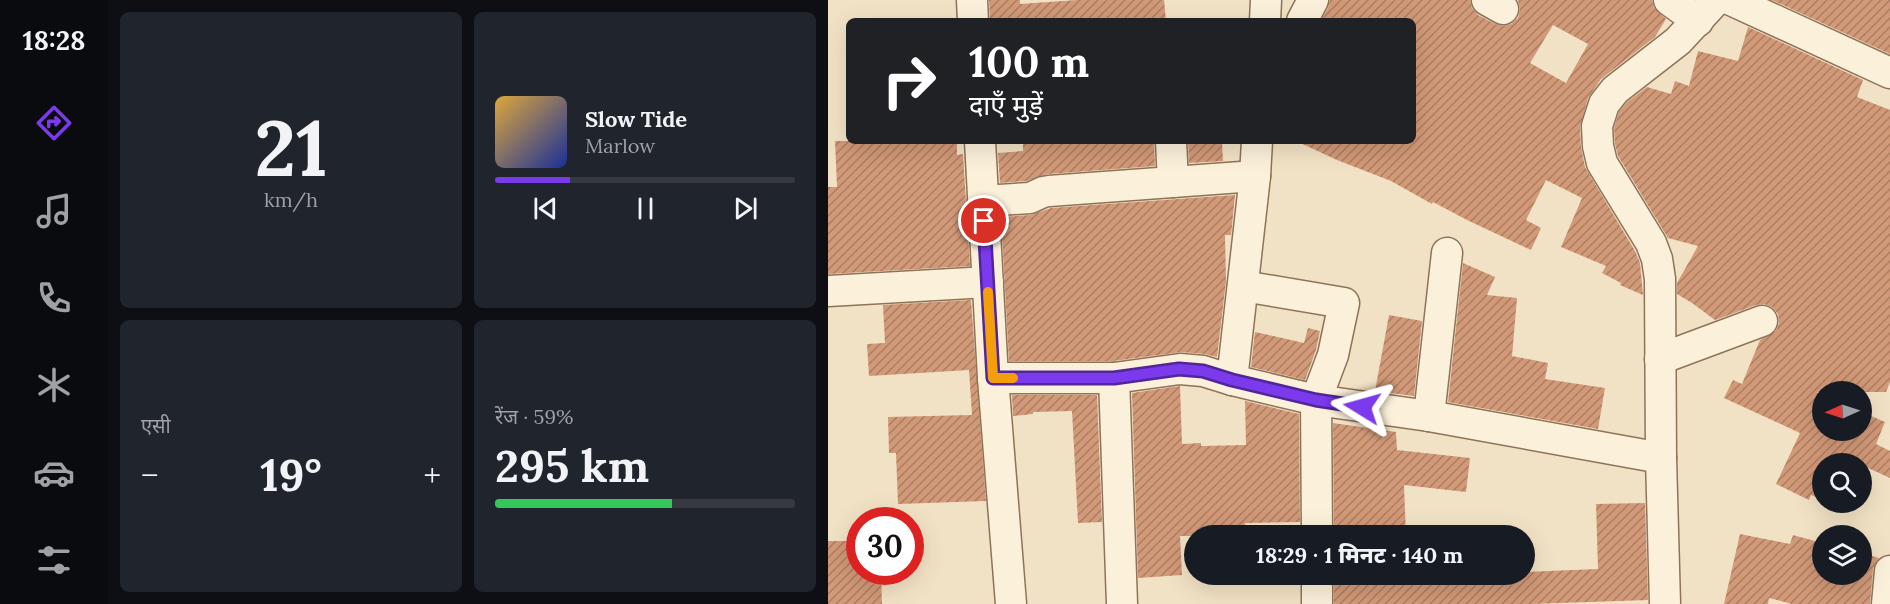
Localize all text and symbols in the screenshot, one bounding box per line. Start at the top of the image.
text: 18:28 [23,23,86,57]
text: 100 m [969,35,1089,89]
icon: right [870,42,948,120]
text: दाएँ मुड़ें [969,88,1043,122]
text: 21 [254,98,328,197]
icon: directions [33,102,75,144]
text: Slow Tide [585,105,687,133]
text: Marlow [585,133,655,158]
text: km/h [264,187,318,212]
icon: music [33,190,75,232]
icon: previous [529,192,562,225]
icon: pause [629,192,662,225]
icon: next [729,192,762,225]
pin [958,195,1009,246]
icon: arrive [967,204,1000,237]
icon: phone [33,277,75,319]
icon: climate [33,364,75,406]
position arrow [1330,375,1394,439]
north arrow [1812,381,1872,441]
map controls [1812,381,1872,585]
text: रेंज · 59% [495,404,573,429]
text: एसी [141,413,171,438]
text: 295 km [495,437,649,494]
text: 19° [260,446,322,503]
icon: car [33,452,75,494]
button: search [1812,453,1872,513]
text: − [141,454,159,496]
text: + [423,454,441,496]
speed limit sign: 30 [846,507,924,585]
button: layers [1812,525,1872,585]
icon: filters [33,539,75,581]
text: 18:29 · 1 मिनट · 140 m [1256,541,1463,569]

